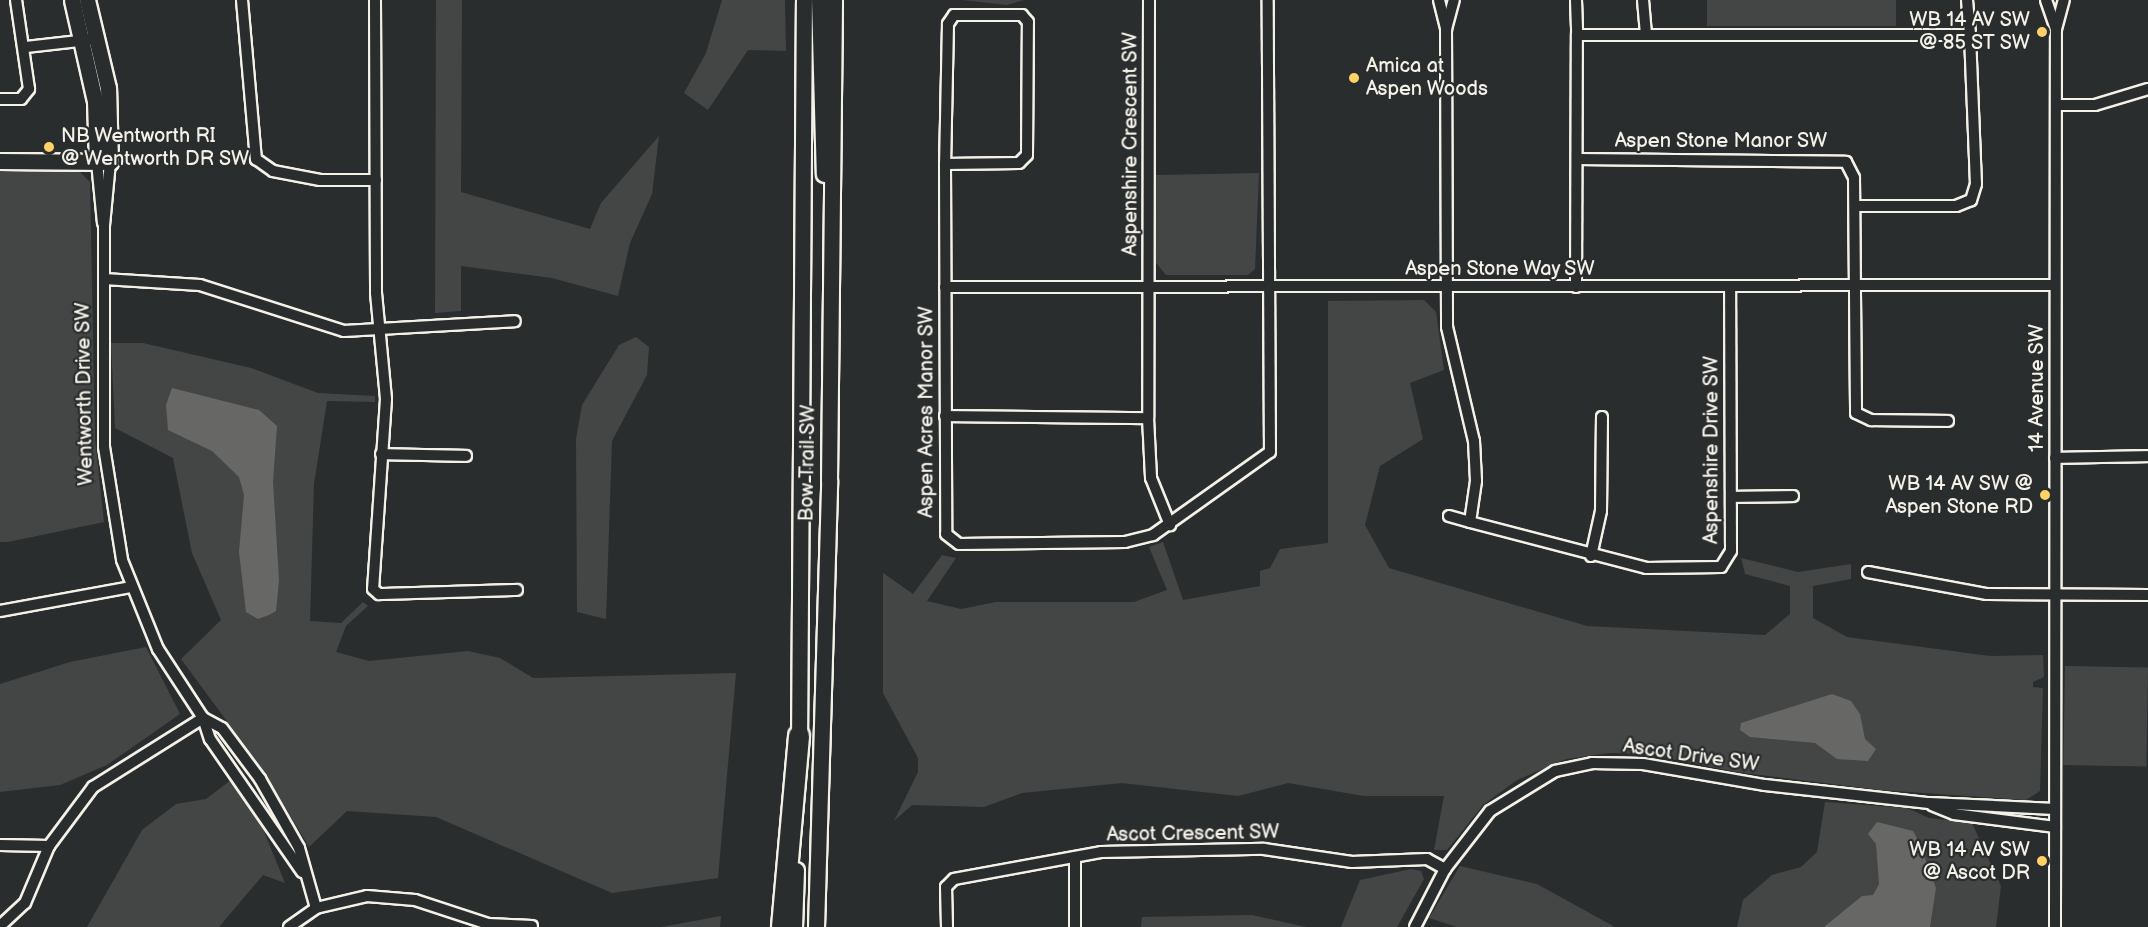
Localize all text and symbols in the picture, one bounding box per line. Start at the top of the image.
place label: WB 14 AV SW @ 85 ST SW [1909,8,2030,55]
marker: WB 14 AV SW @ 85 ST SW [2035,25,2049,39]
street label: Aspenshire Crescent SW [1119,32,1143,256]
place label: Amica at Aspen Woods [1366,54,1489,101]
marker: Amica at Aspen Woods [1347,71,1361,85]
place label: NB Wentworth RI @ Wentworth DR SW [61,124,250,171]
street label: Aspen Stone Manor SW [1614,129,1828,153]
marker: NB Wentworth RI @ Wentworth DR SW [42,140,56,154]
street label: Aspen Stone Way SW [1404,257,1596,281]
street label: Wentworth Drive SW [71,302,99,486]
street label: Aspen Acres Manor SW [915,306,939,518]
street label: 14 Avenue SW [2025,324,2049,452]
street label: Aspenshire Drive SW [1700,356,1724,544]
street label: Bow Trail SW [795,404,821,522]
place label: WB 14 AV SW @ Aspen Stone RD [1885,472,2033,519]
marker: WB 14 AV SW @ Aspen Stone RD [2038,488,2052,502]
street label: Ascot Drive SW [1621,735,1761,777]
street label: Ascot Crescent SW [1106,820,1280,848]
place label: WB 14 AV SW @ Ascot DR [1909,838,2030,885]
marker: WB 14 AV SW @ Ascot DR [2035,854,2049,868]

